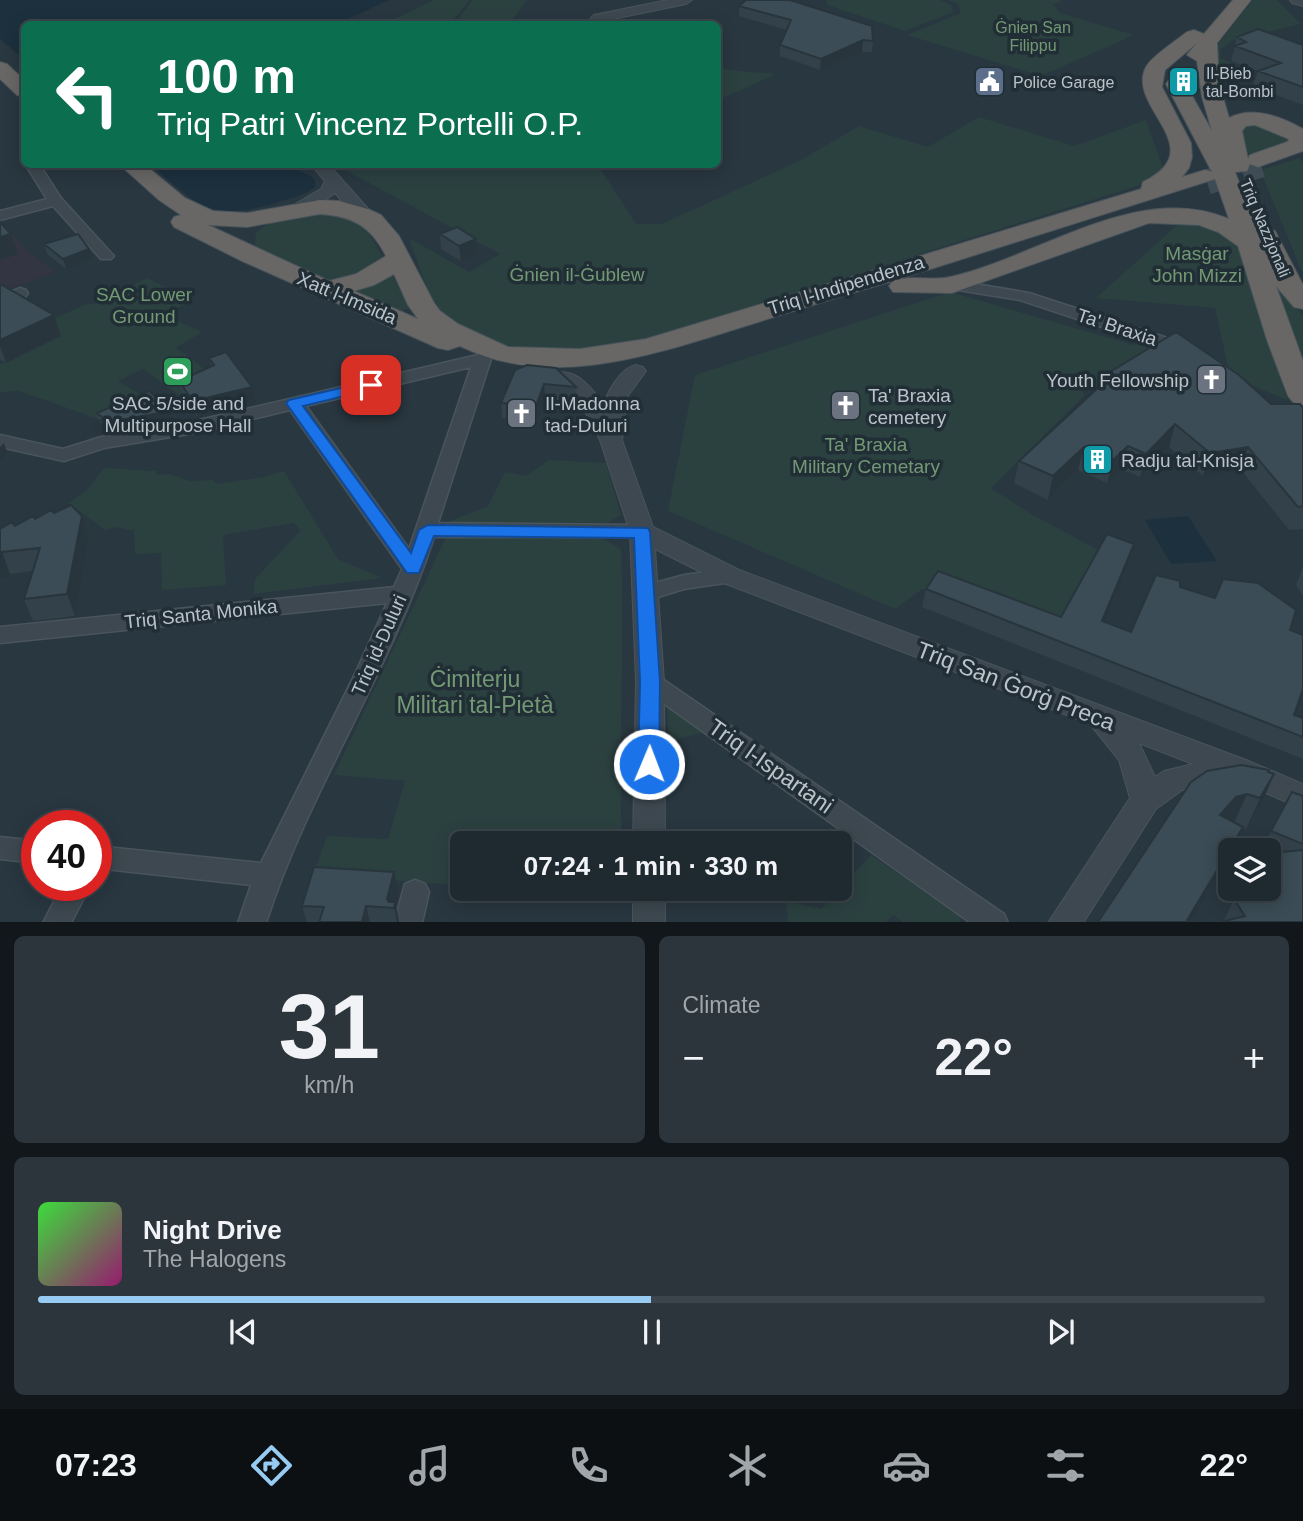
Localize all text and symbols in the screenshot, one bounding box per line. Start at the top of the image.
park label: Ġnien San Filippu [995,17,1071,54]
icon: left [42,49,133,140]
text: 100 m [157,49,296,103]
public building icon: Police Garage [973,65,1007,99]
building icon: Il-Bieb tal-Bombi [1166,65,1200,99]
place label: Il-Bieb tal-Bombi [1206,65,1274,100]
place label: Police Garage [1013,74,1114,91]
text: Triq Patri Vincenz Portelli O.P. [157,106,583,142]
street label: Triq Nazzjonali [1237,176,1293,280]
park label: Masġar John Mizzi [1152,243,1242,286]
street label: Triq l-Indipendenza [765,251,927,319]
park label: Ġnien il-Ġublew [509,264,645,285]
street label: Xatt l-Imsida [294,268,400,328]
park label: SAC Lower Ground [96,284,193,327]
street label: Ta' Braxia [1074,304,1160,350]
sports icon: SAC 5/side and Multipurpose Hall [161,355,195,389]
pin [341,355,401,415]
church icon: Youth Fellowship [1195,363,1229,397]
icon: arrive [352,366,390,404]
place label: Youth Fellowship [1046,370,1189,391]
place label: Ta' Braxia cemetery [868,385,951,428]
church icon: Ta' Braxia cemetery [828,389,862,423]
place label: SAC 5/side and Multipurpose Hall [105,393,251,436]
place label: Il-Madonna tad-Duluri [545,393,640,436]
church icon: Il-Madonna tad-Duluri [505,397,539,431]
park label: Ta' Braxia Military Cemetary [792,434,940,477]
building icon: Radju tal-Knisja [1081,443,1115,477]
place label: Radju tal-Knisja [1121,450,1254,471]
street label: Triq id-Duluri [347,591,411,699]
street label: Triq Santa Monika [124,595,279,632]
street label: Triq San Ġorġ Preca [913,635,1119,736]
park label: Ċimiterju Militari tal-Pietà [396,665,554,718]
street label: Triq l-Ispartani [704,713,838,819]
position arrow [612,727,686,801]
speed limit sign: 40 [21,810,112,901]
map controls [1218,838,1281,901]
button: layers [1218,838,1281,901]
text: 07:24 · 1 min · 330 m [524,851,778,881]
text: 31 [279,976,380,1077]
text: Climate [683,992,760,1018]
text: 22° [934,1028,1013,1086]
text: − [683,1037,705,1079]
text: + [1243,1037,1265,1079]
text: km/h [304,1072,354,1098]
text: Night Drive [143,1215,282,1245]
text: The Halogens [143,1246,286,1272]
icon: previous [224,1313,262,1351]
icon: pause [633,1313,671,1351]
icon: next [1042,1313,1080,1351]
icon: directions [247,1441,296,1490]
icon: music [405,1441,454,1490]
icon: phone [564,1441,613,1490]
icon: climate [723,1441,772,1490]
icon: car [882,1441,931,1490]
icon: filters [1041,1441,1090,1490]
text: 07:23 [55,1447,137,1483]
text: 22° [1200,1447,1248,1483]

